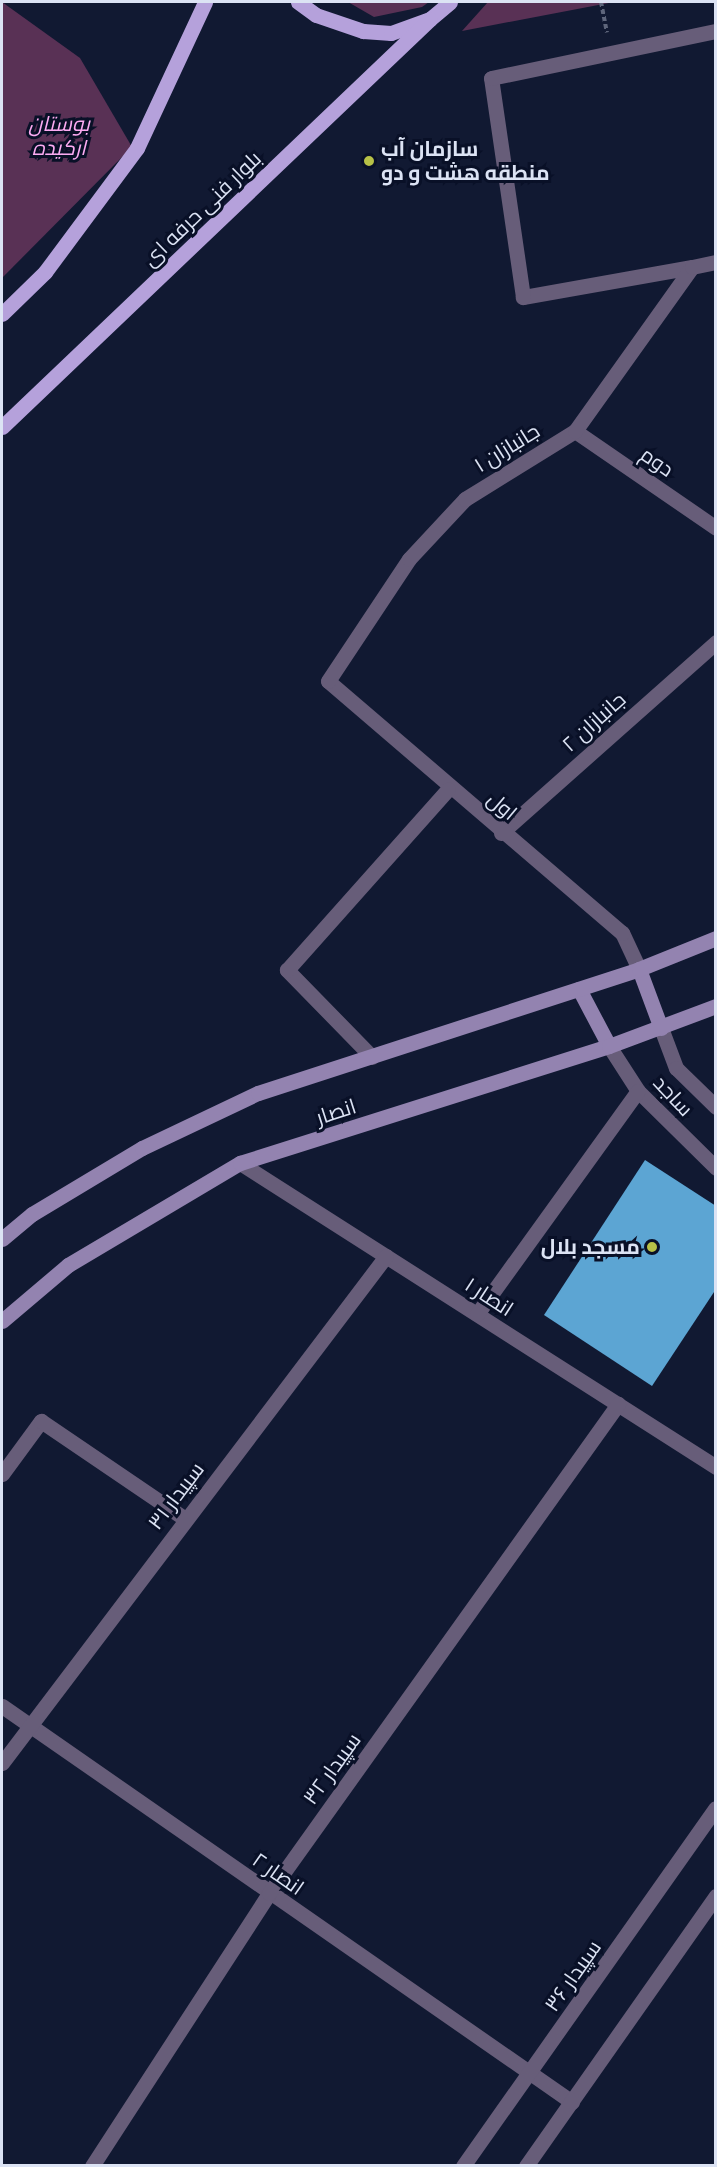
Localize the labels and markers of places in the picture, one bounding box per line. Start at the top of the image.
place label: سازمان آب منطقه هشت و دو [381,136,550,186]
marker: سازمان آب منطقه هشت و دو [362,154,376,168]
place label: مسجد بلال [541,1234,640,1260]
marker: مسجد بلال [645,1240,659,1254]

